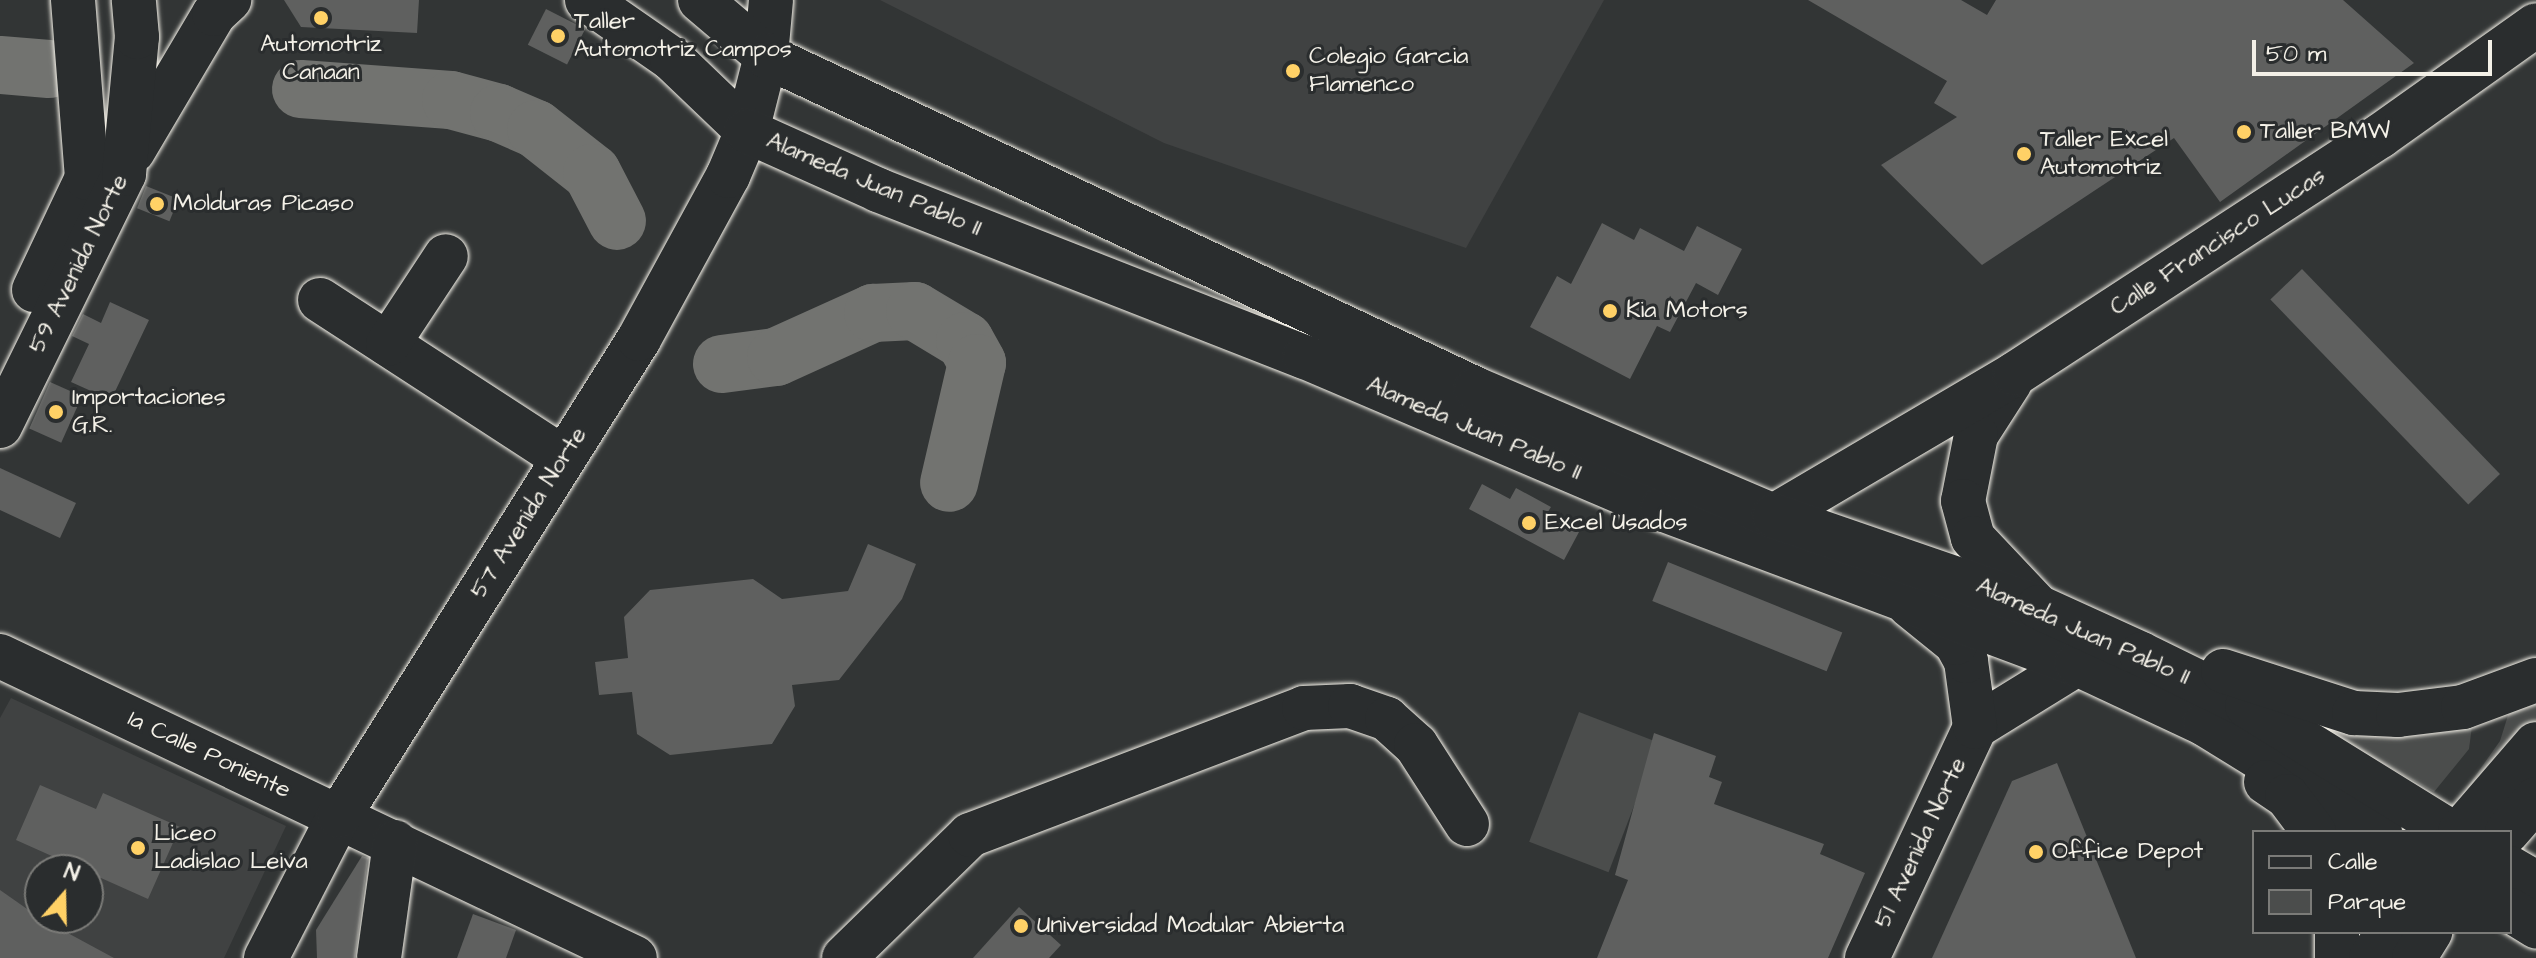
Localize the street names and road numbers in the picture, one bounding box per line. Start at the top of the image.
street label: Alameda Juan Pablo II [762,127,986,243]
street label: Calle Francisco Lucas [2105,162,2331,322]
street label: 59 Avenida Norte [23,170,135,358]
street label: Alameda Juan Pablo II [1362,371,1586,487]
street label: 57 Avenida Norte [465,422,593,604]
street label: Alameda Juan Pablo II [1972,572,2194,692]
street label: 1a Calle Poniente [123,705,295,805]
street label: 51 Avenida Norte [1869,753,1973,933]

